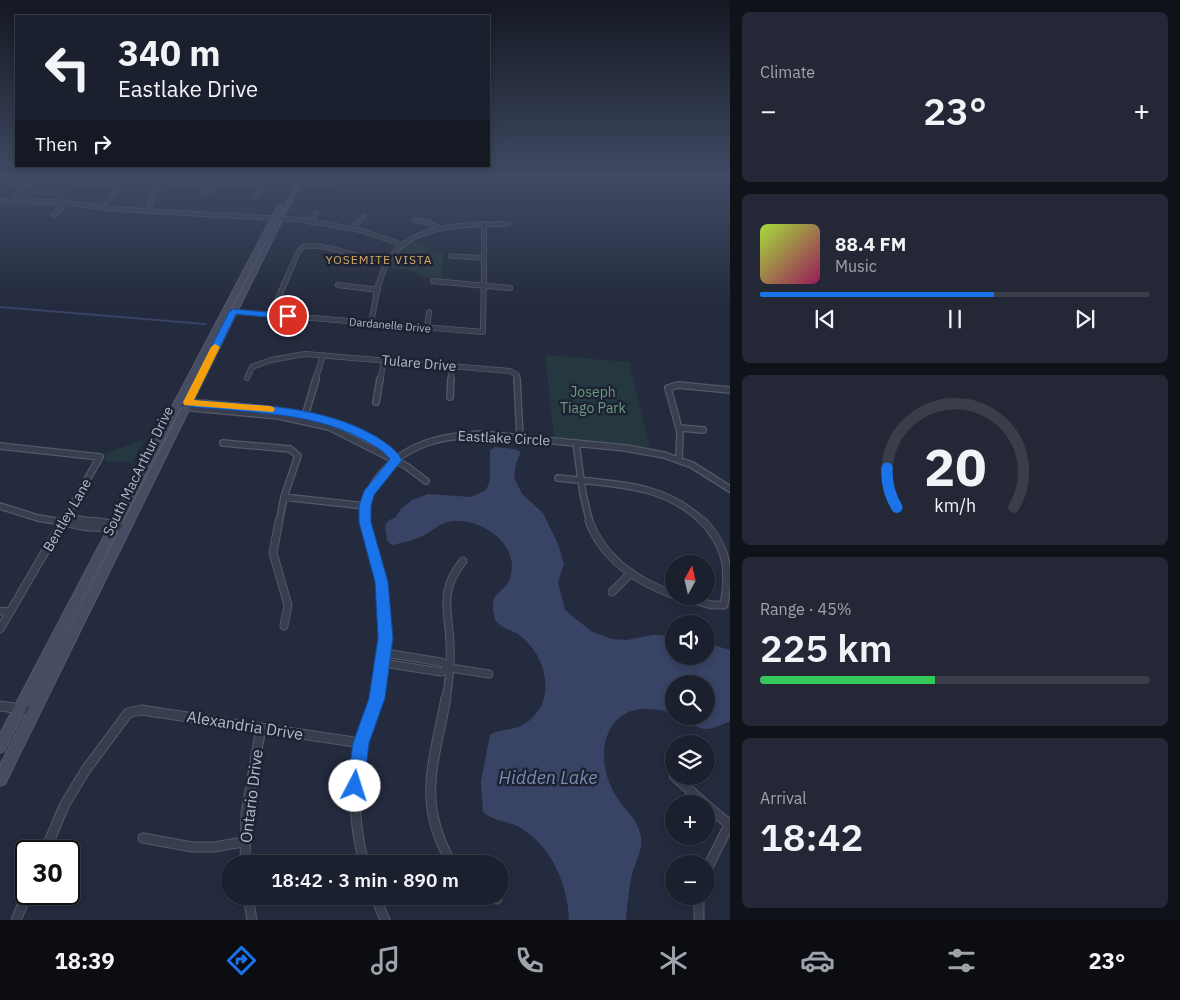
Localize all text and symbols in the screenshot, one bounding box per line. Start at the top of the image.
text: 340 m [118,30,221,76]
icon: left [35,35,100,100]
text: Climate [760,62,815,82]
text: Eastlake Drive [118,74,258,103]
text: 23° [923,86,987,135]
text: − [760,92,777,129]
text: + [1133,92,1150,129]
icon: right [88,130,116,158]
text: Then [35,132,78,156]
text: 88.4 FM [835,232,906,256]
district label: YOSEMITE VISTA [325,252,433,267]
text: Music [835,256,877,276]
pin [267,295,309,337]
icon: arrive [274,302,302,330]
icon: previous [811,305,839,333]
icon: pause [941,305,969,333]
icon: next [1071,305,1099,333]
street label: Dardanelle Drive [349,314,431,336]
street label: Tulare Drive [381,351,457,375]
park label: Joseph Tiago Park [560,383,627,417]
street label: South MacArthur Drive [99,403,177,539]
street label: Eastlake Circle [457,427,551,449]
text: 20 [924,433,986,500]
street label: Bentley Lane [39,475,95,555]
text: km/h [934,494,976,517]
north arrow [665,555,715,605]
map controls [665,555,715,905]
text: Range · 45% [760,599,852,619]
button: sound [665,615,715,665]
text: 225 km [760,623,892,672]
button: search [665,675,715,725]
street label: Alexandria Drive [185,706,305,744]
button: layers [665,735,715,785]
street label: Ontario Drive [235,748,267,844]
position arrow [328,759,380,811]
water label: Hidden Lake [499,766,597,789]
text: Arrival [760,788,807,808]
button: + [665,795,715,845]
text: 18:42 [760,812,863,861]
speed limit sign: 30 [15,840,80,905]
button: − [665,855,715,905]
text: 18:42 · 3 min · 890 m [271,868,459,892]
icon: directions [224,943,259,978]
icon: music [368,943,403,978]
icon: phone [512,943,547,978]
icon: climate [656,943,691,978]
icon: car [800,943,835,978]
icon: filters [944,943,979,978]
text: 18:39 [55,946,115,975]
text: 23° [1089,946,1125,975]

